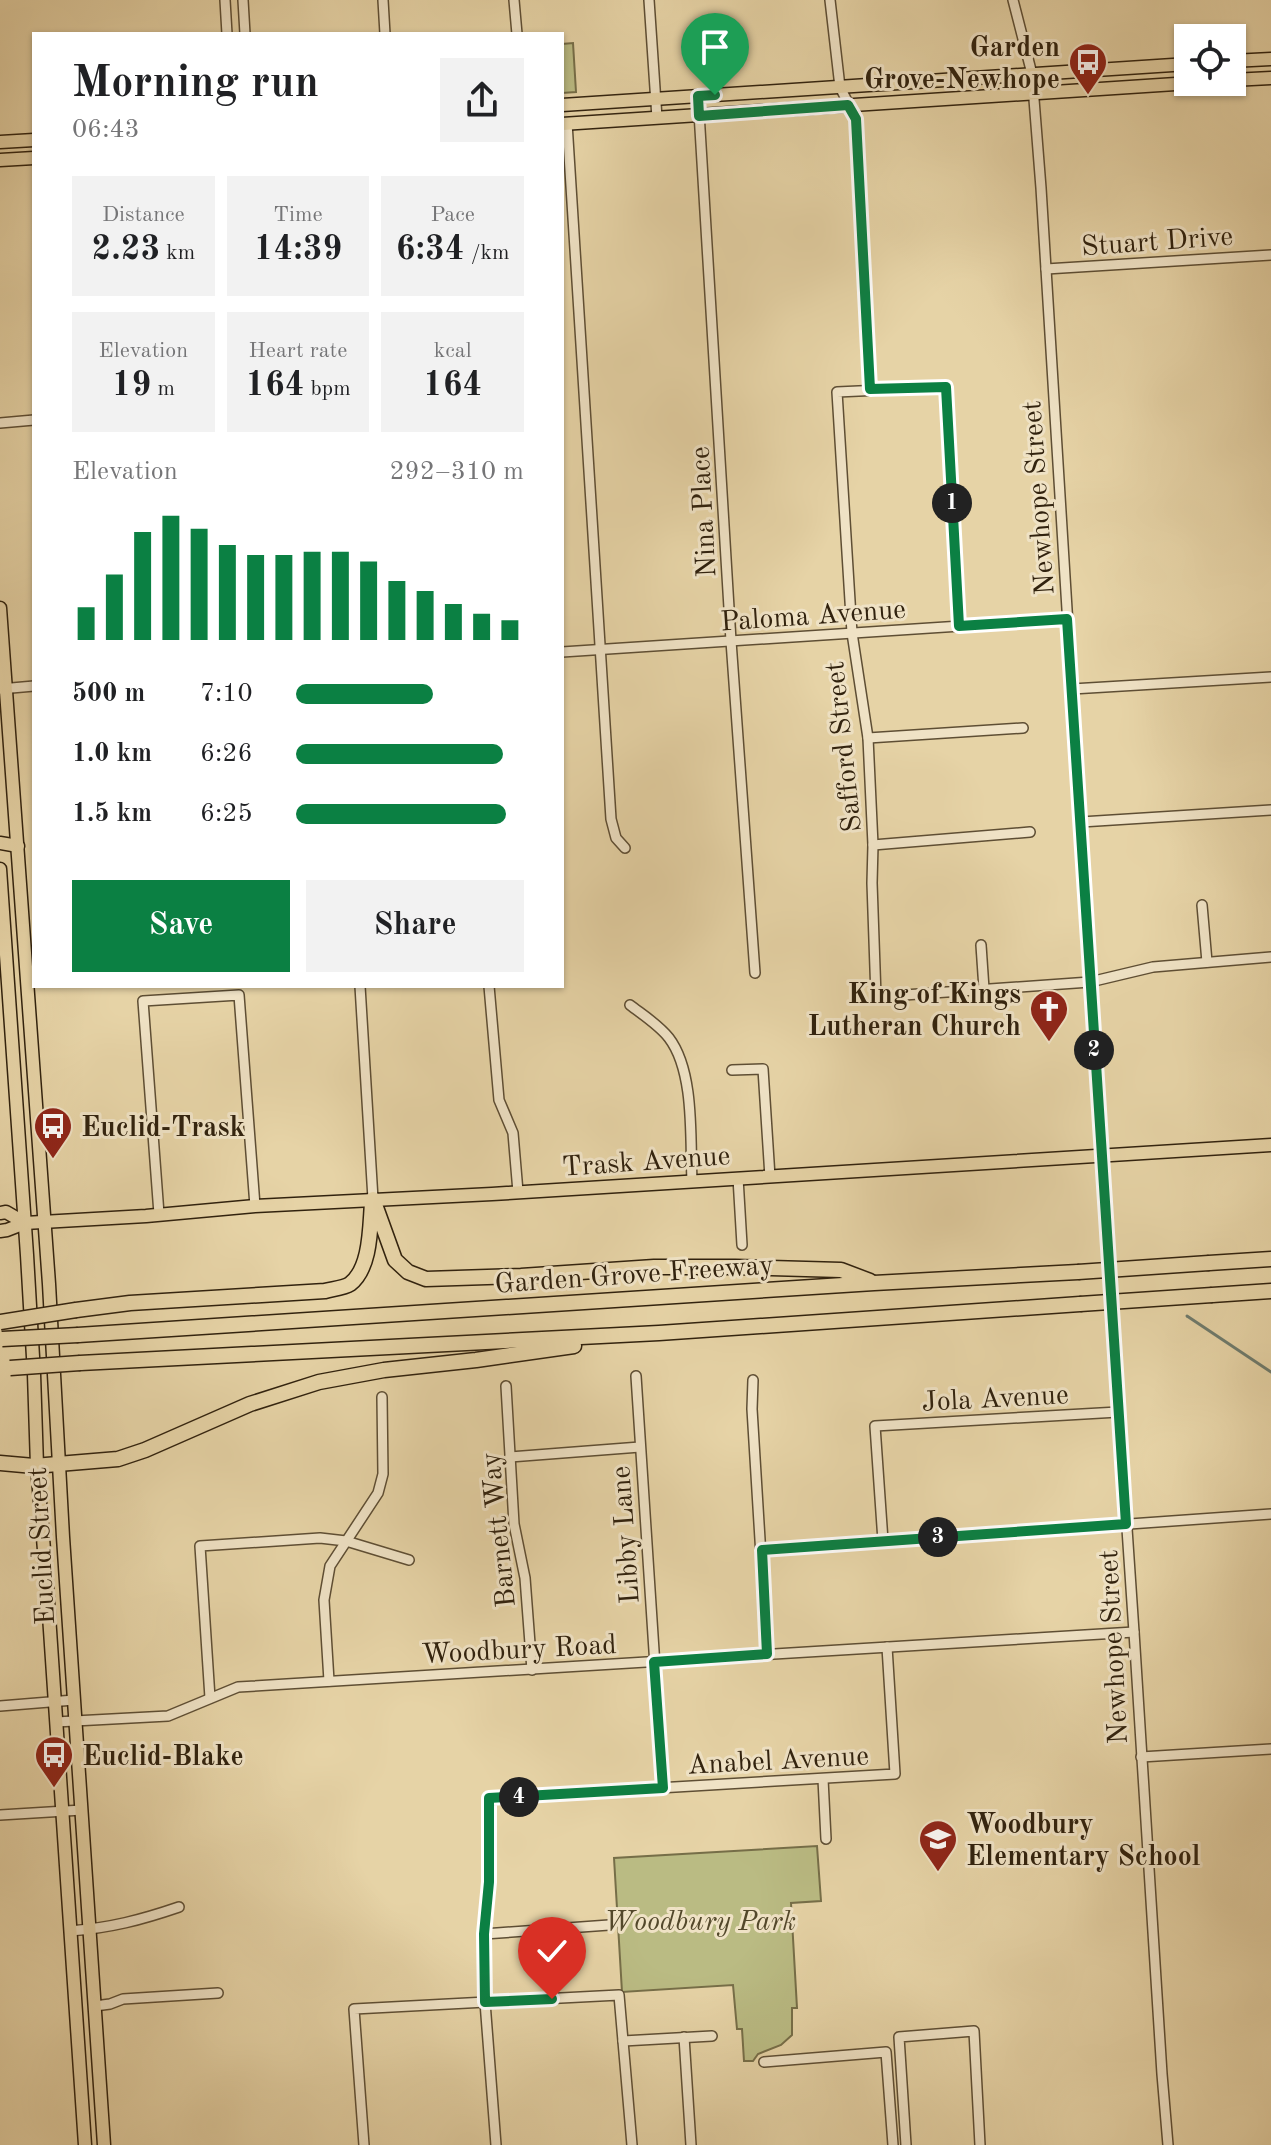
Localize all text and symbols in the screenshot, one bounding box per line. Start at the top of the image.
pin [681,13,749,95]
map controls [1174,24,1246,96]
button: locate [1174,24,1246,96]
icon: arrive [693,25,737,69]
place label: Garden Grove-Newhope [864,35,1060,95]
bus stop icon: Garden Grove-Newhope [1067,41,1109,96]
button: share [440,58,524,142]
text: Morning run [72,62,319,106]
text: 06:43 [72,117,140,143]
text: Distance [102,204,185,226]
text: Time [273,204,323,226]
text: Pace [430,204,475,226]
street label: Stuart Drive [1080,224,1234,262]
text: 2.23 [91,233,160,267]
text: 14:39 [254,233,342,267]
text: 6:34 [396,233,465,267]
text: km [160,242,195,264]
text: /km [465,242,509,264]
text: Elevation [99,340,188,362]
text: Heart rate [249,340,347,362]
text: kcal [434,340,472,362]
text: 19 [112,369,151,403]
text: 164 [245,369,304,403]
text: 164 [423,369,482,403]
text: m [151,378,175,400]
text: bpm [304,378,351,400]
street label: Newhope Street [1019,400,1061,596]
street label: Nina Place [688,445,722,578]
text: Elevation [72,459,178,485]
text: 292–310 m [389,459,524,485]
pin: 1 [932,483,972,523]
text: 1 [946,492,958,514]
street label: Paloma Avenue [719,597,907,637]
street label: Safford Street [822,660,868,834]
text: 500 m [72,681,145,707]
text: 7:10 [200,681,253,707]
text: 1.0 km [72,741,152,767]
text: 6:26 [200,741,253,767]
text: 1.5 km [72,801,152,827]
text: 6:25 [200,801,253,827]
button: Save [72,880,290,972]
button: Share [306,880,524,972]
place label: King of Kings Lutheran Church [807,982,1021,1042]
church icon: King of Kings Lutheran Church [1028,988,1070,1043]
pin: 2 [1074,1030,1114,1070]
text: 2 [1088,1039,1100,1061]
bus stop icon: Euclid-Trask [32,1105,74,1160]
place label: Euclid-Trask [81,1115,246,1143]
street label: Trask Avenue [561,1143,731,1183]
street label: Garden Grove Freeway [494,1252,775,1300]
street label: Jola Avenue [921,1382,1069,1418]
street label: Barnett Way [478,1451,522,1609]
street label: Libby Lane [608,1465,646,1605]
street label: Euclid Street [25,1466,61,1626]
pin: 3 [918,1517,958,1557]
text: 3 [932,1526,944,1548]
street label: Newhope Street [1096,1549,1134,1745]
street label: Woodbury Road [421,1632,617,1670]
bus stop icon: Euclid-Blake [33,1734,75,1789]
street label: Anabel Avenue [687,1743,870,1781]
place label: Euclid-Blake [82,1744,244,1772]
pin: 4 [499,1777,539,1817]
text: 4 [513,1786,525,1808]
place label: Woodbury Elementary School [966,1812,1201,1872]
school or university icon: Woodbury Elementary School [917,1818,959,1873]
park label: Woodbury Park [604,1909,796,1937]
pin [518,1917,586,1999]
icon: check [530,1929,574,1973]

